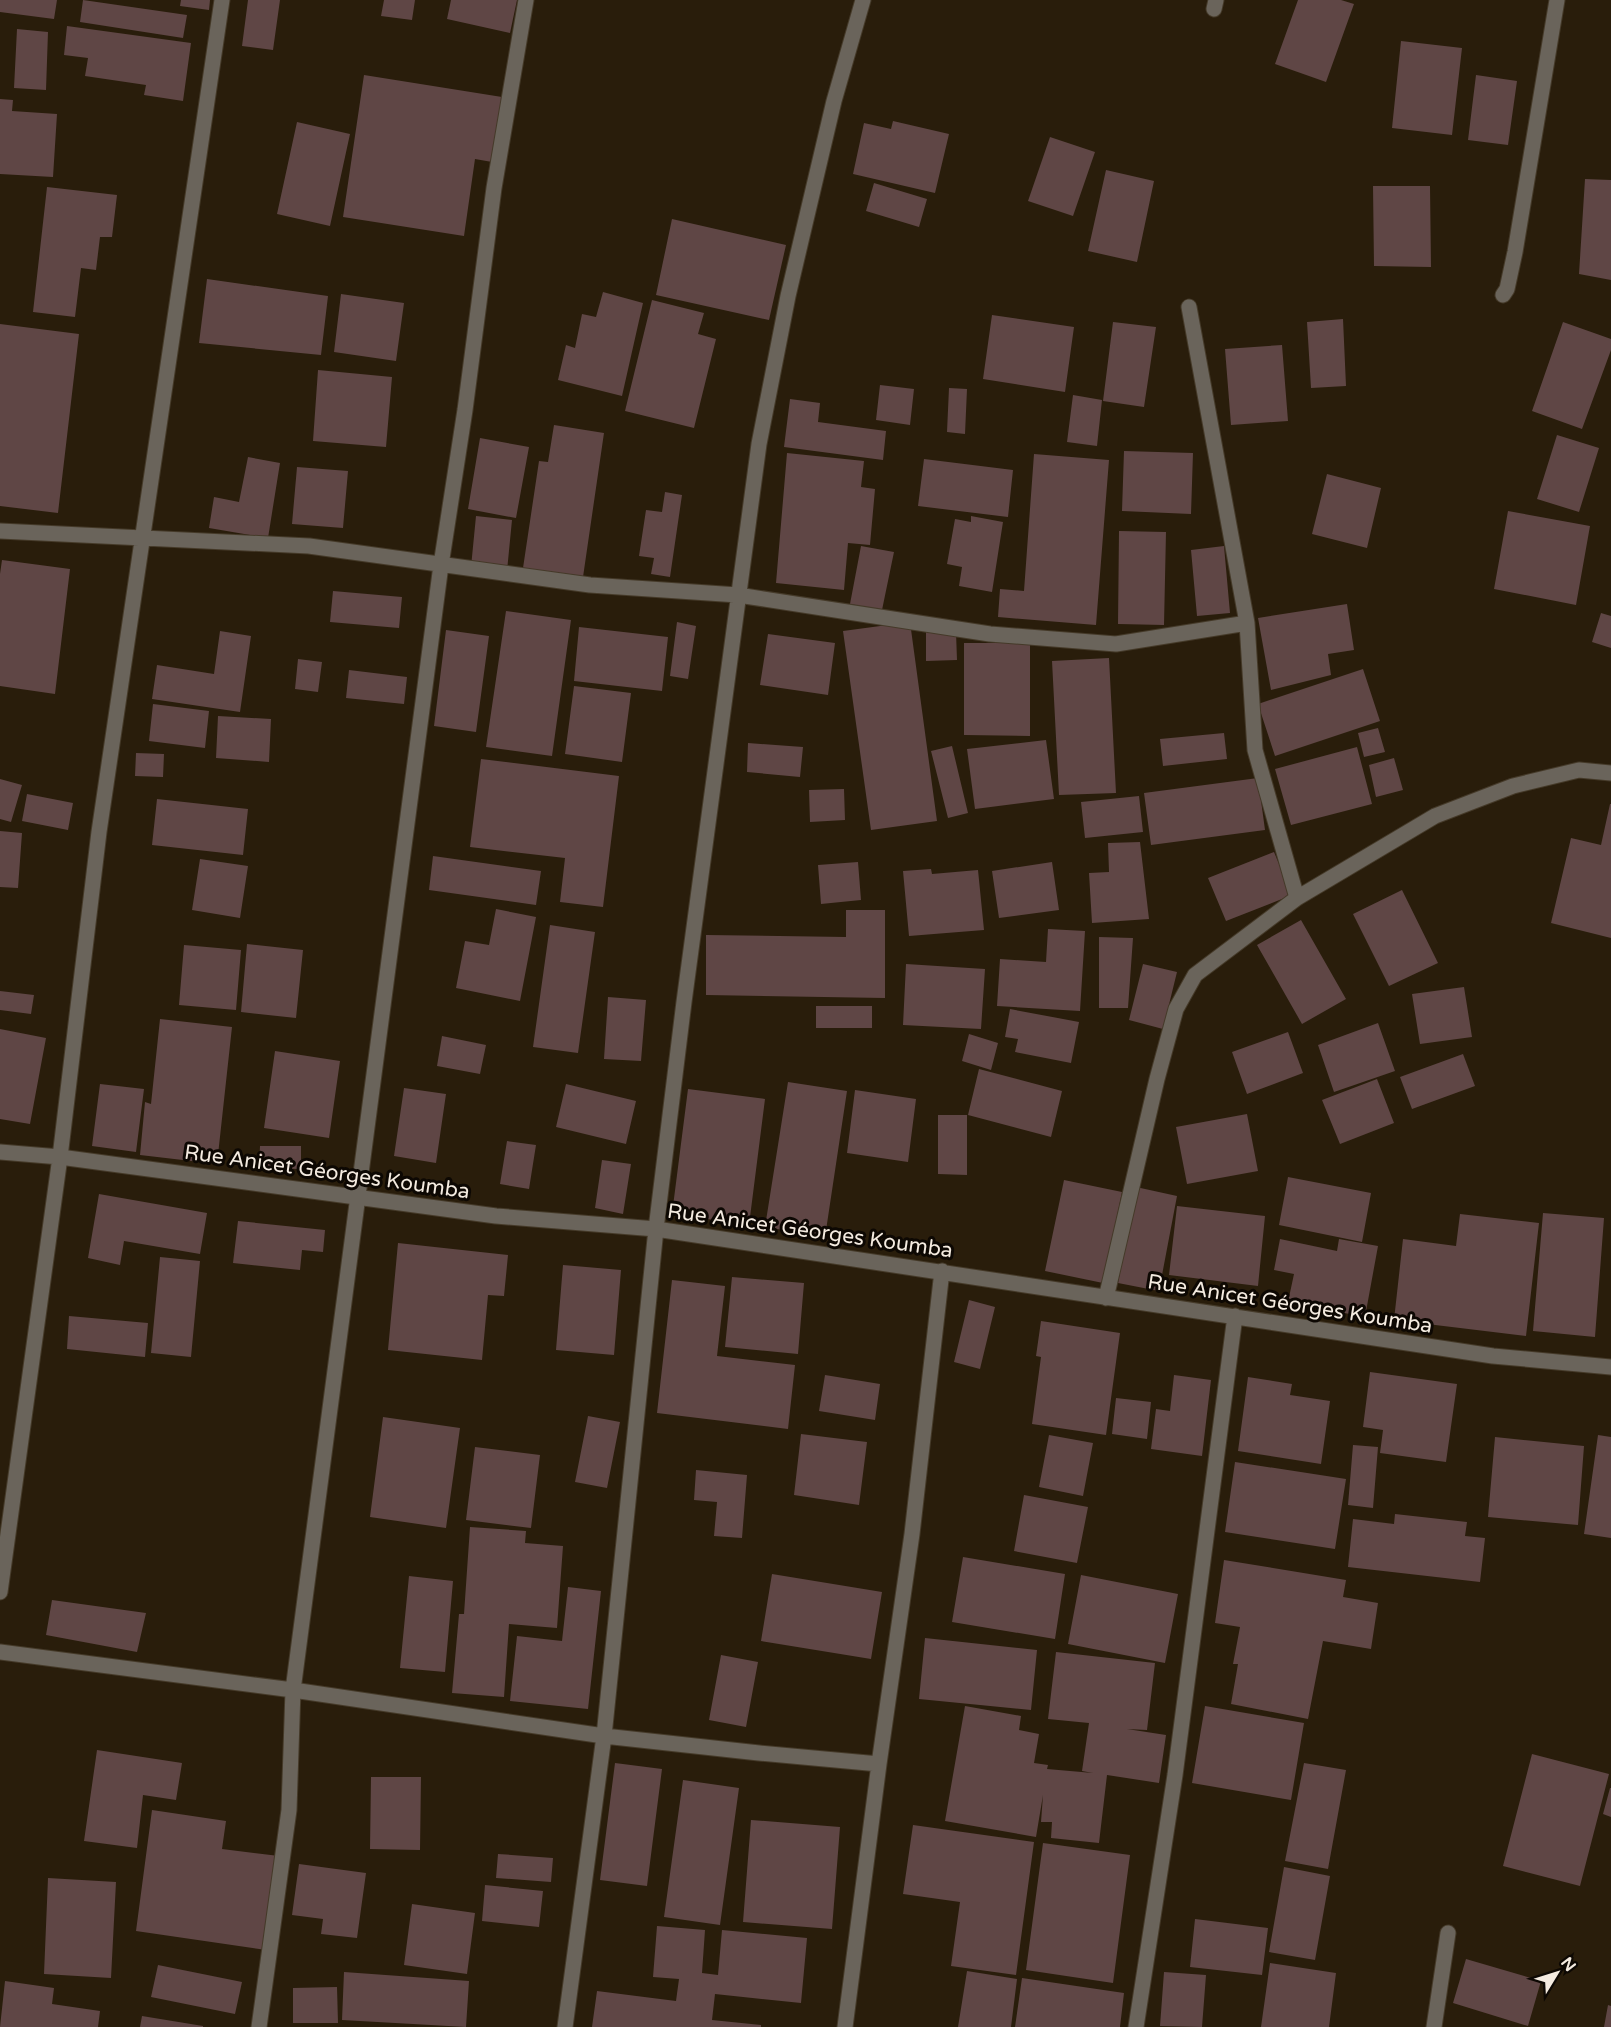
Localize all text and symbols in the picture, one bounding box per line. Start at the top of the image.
street label: Rue Anicet Géorges Koumba [183,1140,471,1204]
street label: Rue Anicet Géorges Koumba [666,1199,954,1263]
street label: Rue Anicet Géorges Koumba [1146,1269,1434,1339]
north arrow [1527,1943,1587,2003]
text: N [1556,1953,1580,1976]

